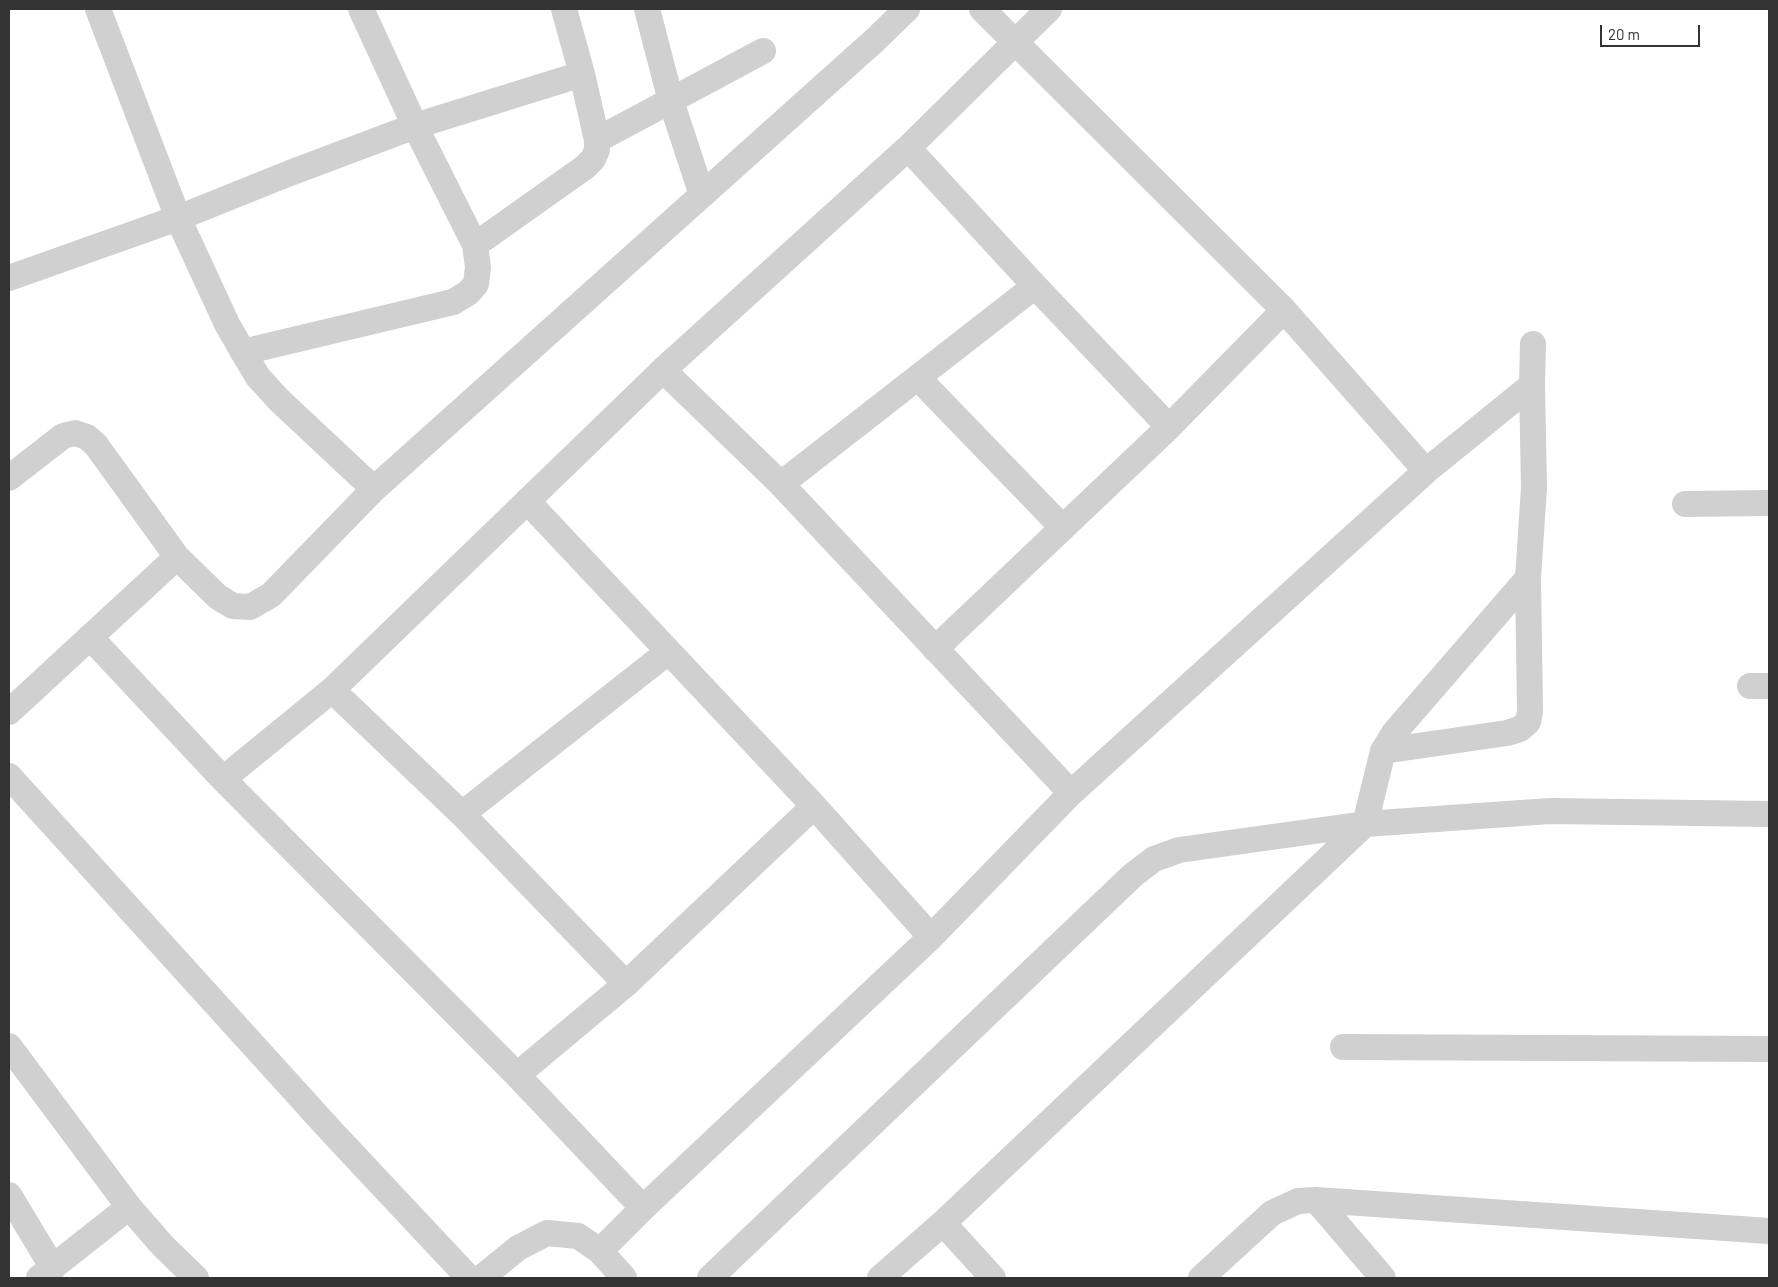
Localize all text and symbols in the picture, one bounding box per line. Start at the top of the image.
scale bar [1603,15,1703,47]
text: 20 m [1608,25,1640,43]

